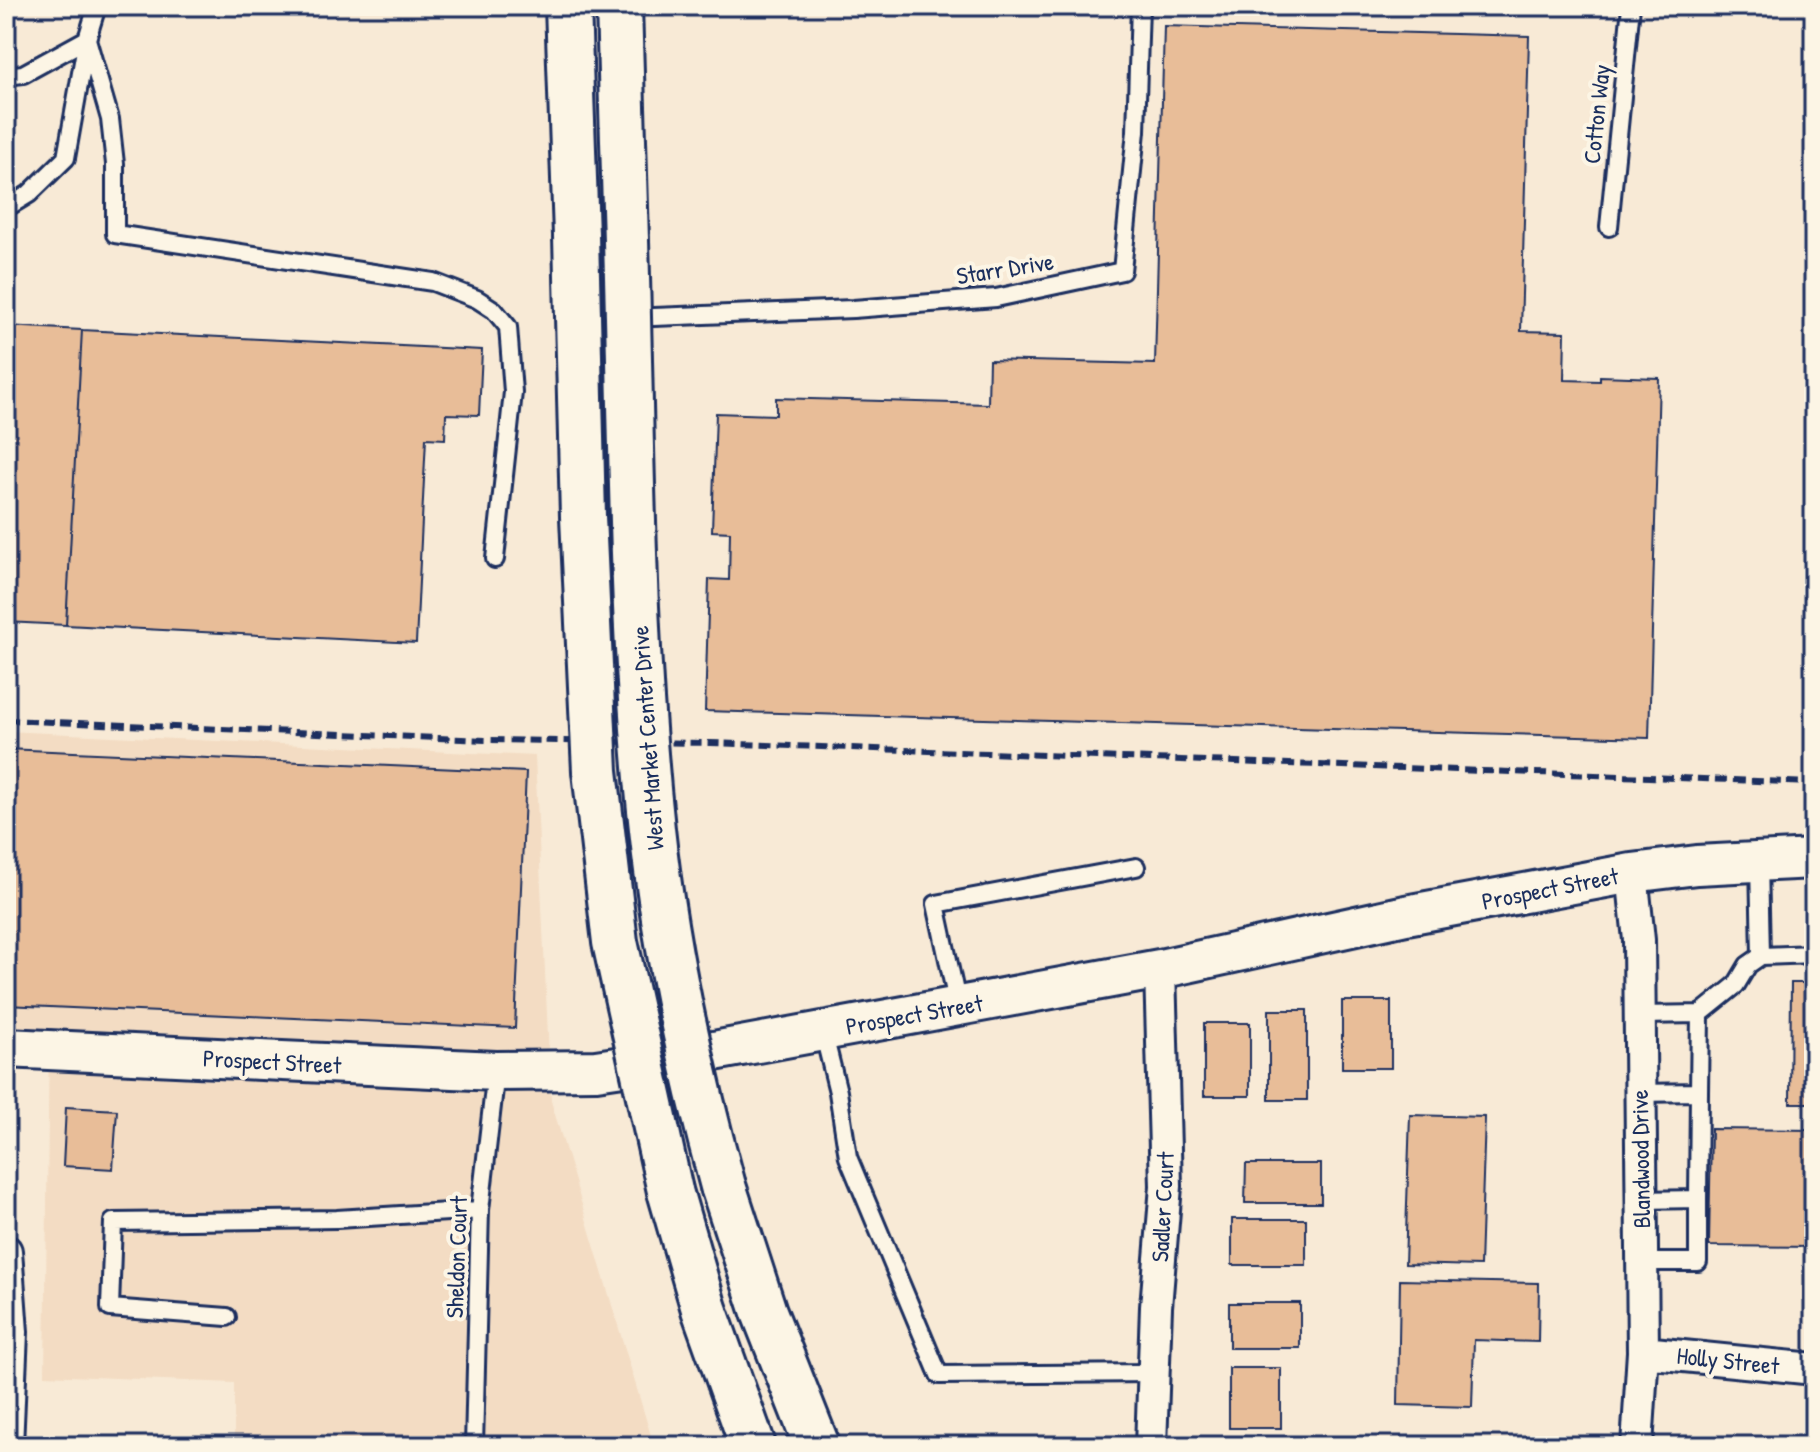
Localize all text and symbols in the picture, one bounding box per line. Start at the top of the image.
street label: Cotton Way [1575,63,1617,165]
street label: Starr Drive [954,244,1056,291]
street label: West Market Center Drive [623,624,671,851]
street label: Prospect Street [1479,859,1622,917]
street label: Prospect Street [843,986,986,1042]
street label: Prospect Street [202,1041,343,1081]
street label: Blandwood Drive [1623,1089,1657,1229]
street label: Sadler Court [1143,1150,1181,1263]
street label: Sheldon Court [438,1195,474,1319]
street label: Holly Street [1675,1339,1782,1381]

